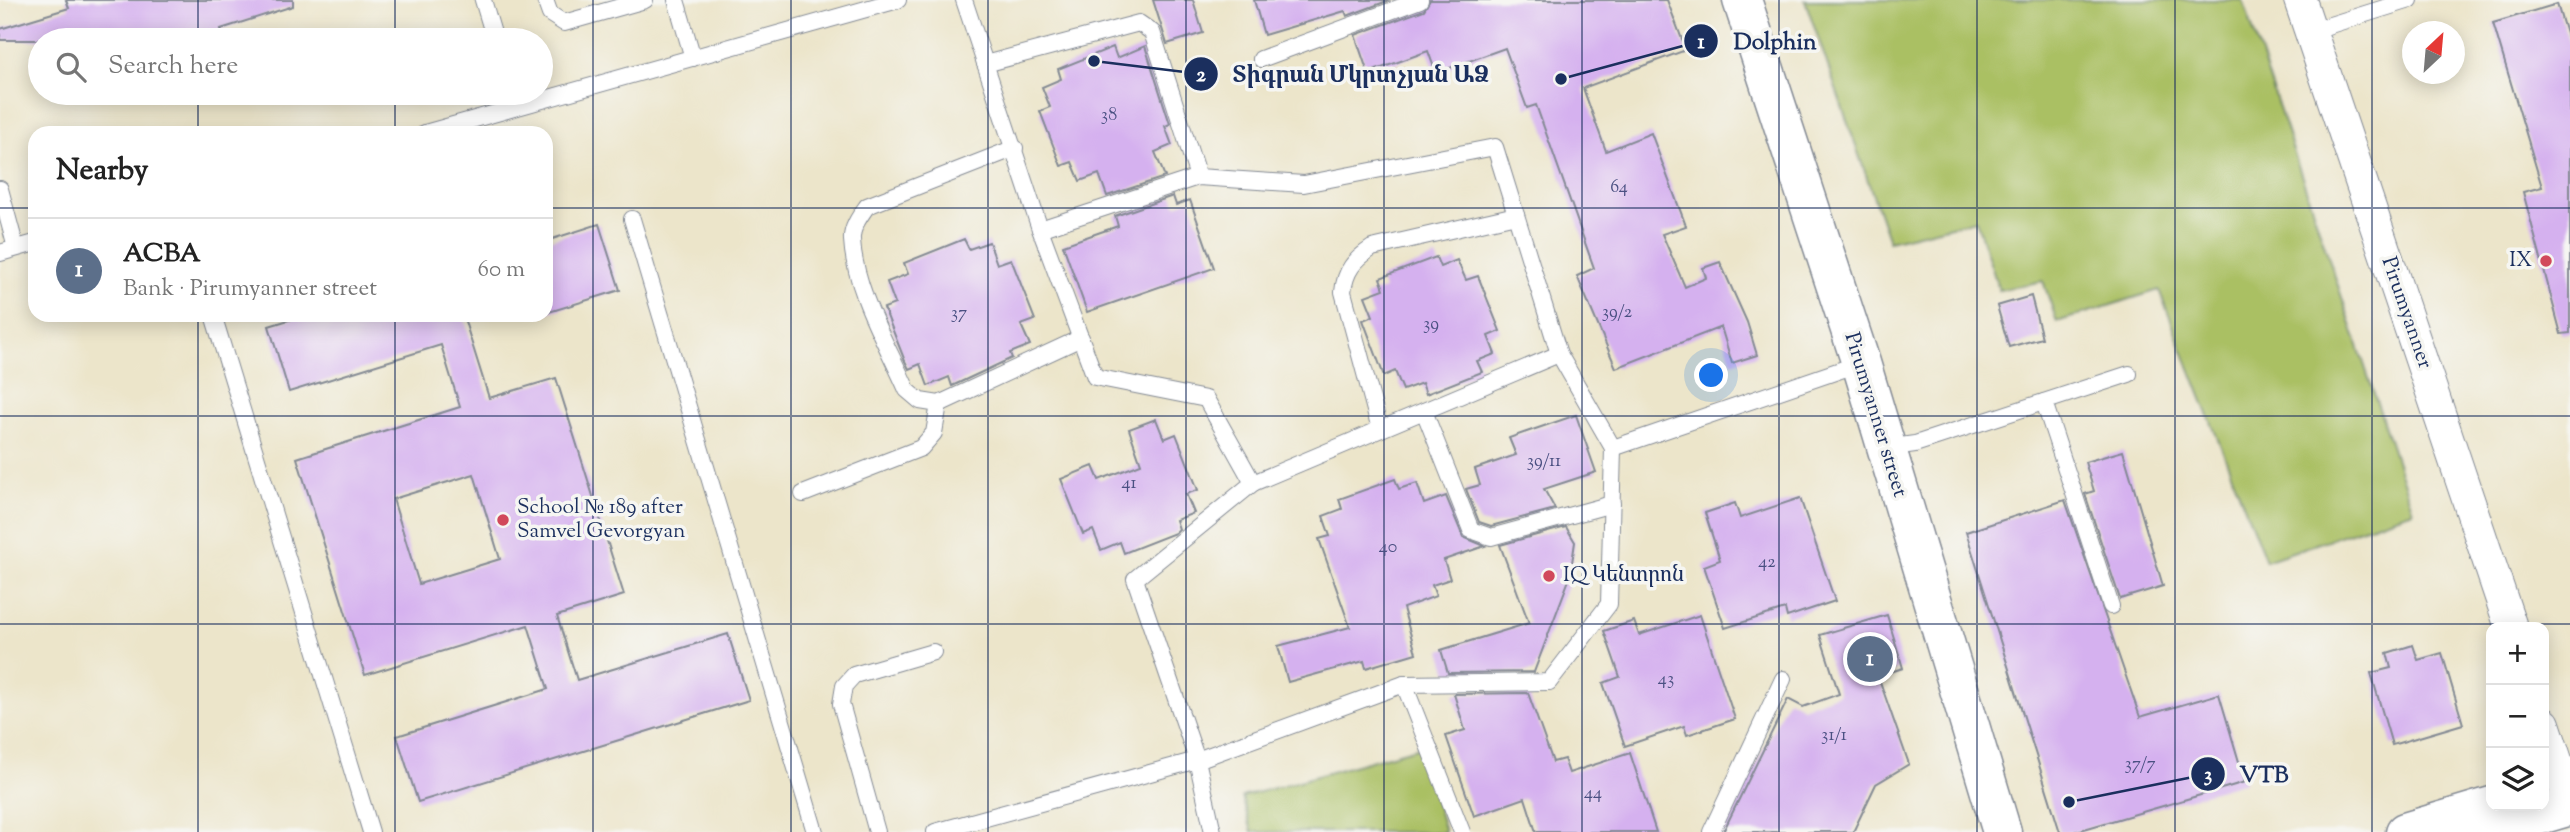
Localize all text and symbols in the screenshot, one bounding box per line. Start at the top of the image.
callout: Dolphin [1684,19,1830,63]
north arrow [2402,21,2465,84]
text: Dolphin [1733,27,1817,60]
search box [28,28,553,105]
text: 1 [1697,28,1705,58]
icon: search [52,48,90,86]
text: Search here [108,48,238,85]
callout: Տիգրան Մկրտչյան ԱՁ [1184,52,1503,96]
text: Տիգրան Մկրտչյան ԱՁ [1233,60,1489,93]
text: 2 [1196,61,1206,91]
house number: 38 [1101,103,1117,129]
text: Nearby [56,150,148,193]
house number: 64 [1610,175,1628,201]
text: ACBA [123,236,201,273]
place label: IX [2509,246,2532,276]
street label: Pirumyanner [2373,253,2439,373]
marker: IX [2538,253,2554,269]
text: 1 [75,254,83,287]
text: 60 m [477,254,525,287]
text: Bank · Pirumyanner street [123,273,377,306]
house number: 39/2 [1602,300,1633,326]
house number: 37 [951,301,967,327]
house number: 39 [1423,312,1439,338]
street label: Pirumyanner street [1836,329,1914,501]
your location [1694,358,1728,392]
house number: 39/11 [1527,449,1561,475]
house number: 41 [1121,471,1137,497]
place label: School № 189 after Samvel Gevorgyan [517,493,686,547]
marker: School № 189 after Samvel Gevorgyan [495,512,511,528]
house number: 40 [1379,535,1397,561]
house number: 42 [1758,550,1776,576]
place label: IQ Կենտրոն [1563,561,1684,591]
marker: IQ Կենտրոն [1541,568,1557,584]
map controls [2486,622,2549,811]
button: + [2486,622,2549,685]
pin: 1 [1847,633,1893,685]
house number: 43 [1658,667,1674,693]
button: − [2486,685,2549,748]
house number: 31/1 [1821,723,1847,749]
button: layers [2486,748,2549,811]
house number: 37/7 [2125,752,2155,778]
callout: VTB [2191,752,2303,796]
text: VTB [2239,760,2289,793]
text: 3 [2204,761,2212,791]
house number: 44 [1584,781,1602,807]

